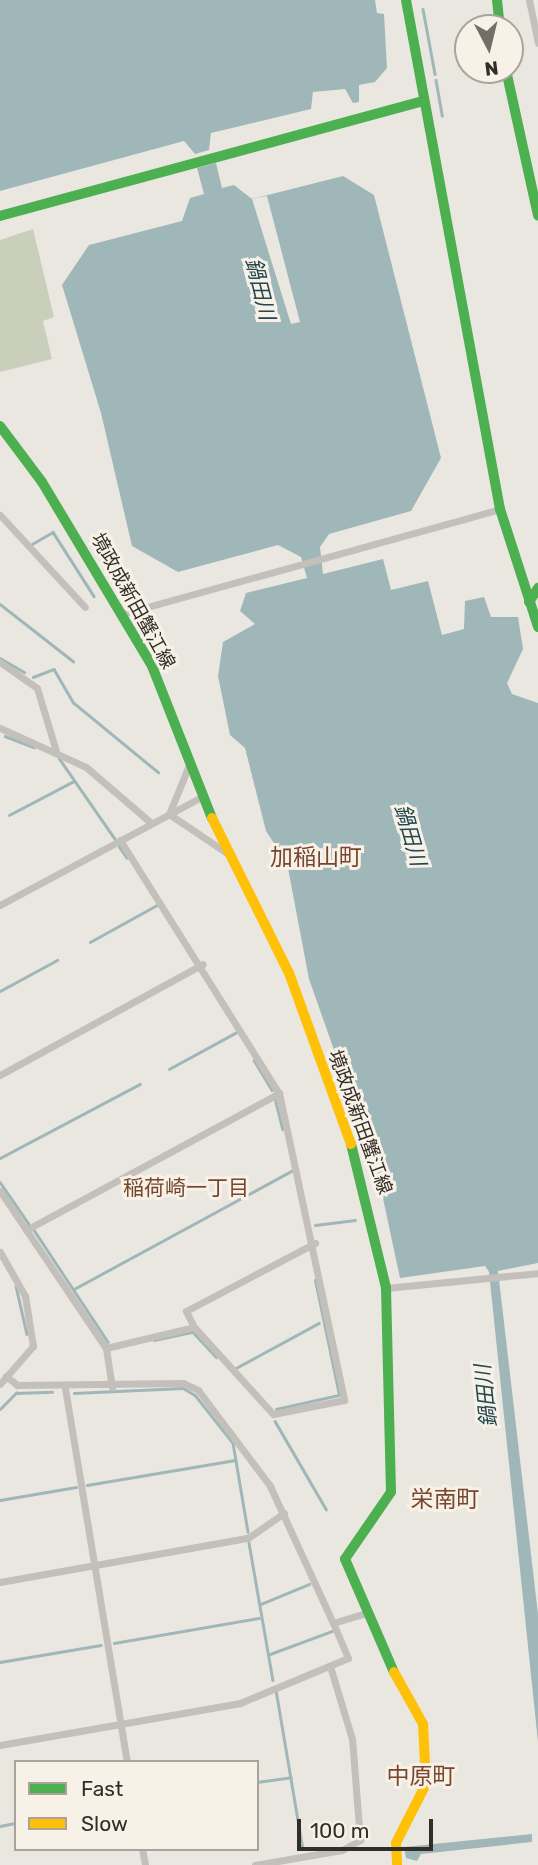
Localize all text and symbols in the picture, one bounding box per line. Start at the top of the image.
north arrow [454,14,524,84]
text: N [483,56,500,81]
water label: 鍋田川 [240,255,280,323]
street label: 境政成新田蟹江線 [86,529,180,673]
water label: 鍋田川 [389,801,431,869]
district label: 加稲山町 [270,843,362,871]
street label: 境政成新田蟹江線 [323,1047,397,1197]
district label: 稲荷崎一丁目 [123,1175,249,1201]
water label: 鍋田川 [470,1363,502,1429]
district label: 栄南町 [411,1485,479,1513]
legend [14,1760,259,1851]
district label: 中原町 [387,1762,455,1790]
text: Fast [81,1776,123,1801]
scale bar [300,1806,436,1850]
text: Slow [81,1811,128,1836]
text: 100 m [310,1818,369,1843]

